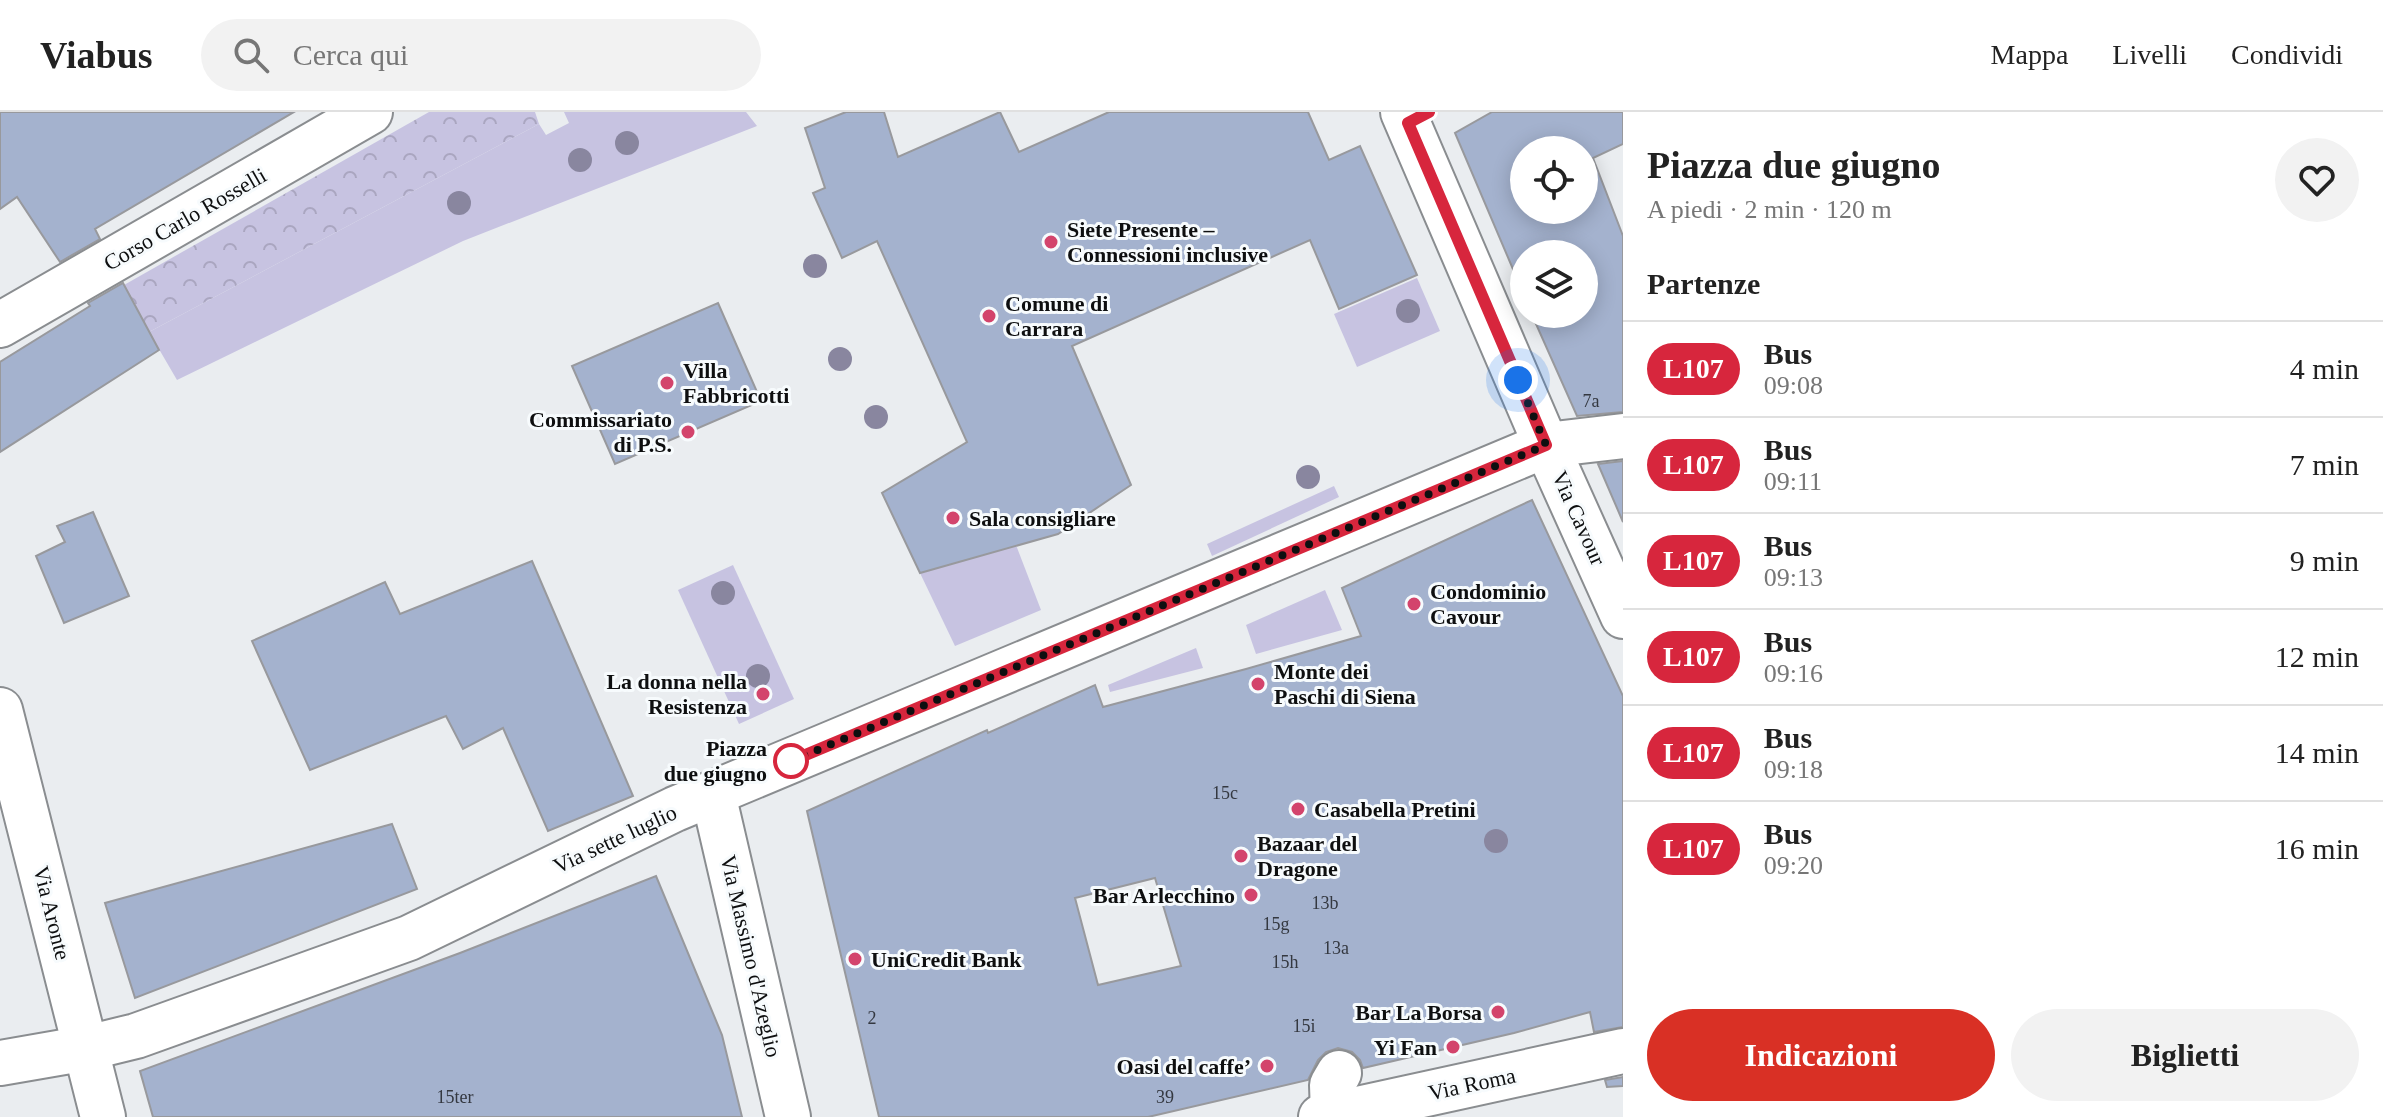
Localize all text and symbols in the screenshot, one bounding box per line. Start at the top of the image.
search box [201,19,761,91]
icon: search [229,33,273,77]
text: Viabus [40,34,153,76]
text: Cerca qui [293,38,408,71]
text: Mappa [1991,39,2068,70]
text: Livelli [2112,39,2187,70]
text: Condividi [2231,39,2343,70]
map controls [1510,136,1598,328]
button: locate [1510,136,1598,224]
button: heart [2275,138,2359,222]
text: Piazza due giugno [1647,144,1940,186]
street label: Corso Carlo Rosselli [99,162,271,276]
text: A piedi · 2 min · 120 m [1647,195,1892,224]
place label: Siete Presente – Connessioni inclusive [1067,217,1268,267]
marker: Siete Presente – Connessioni inclusive [1042,233,1060,251]
button: layers [1510,240,1598,328]
text: Partenze [1647,267,1760,300]
place label: Comune di Carrara [1005,291,1108,341]
marker: Comune di Carrara [980,307,998,325]
text: Bus [1764,337,1812,370]
text: 4 min [2290,352,2359,385]
text: L107 [1663,353,1724,384]
place label: Villa Fabbricotti [683,358,789,408]
your location [1498,360,1538,400]
text: 09:08 [1764,371,1823,400]
marker: Villa Fabbricotti [658,374,676,392]
house number: 7a [1583,391,1600,411]
place label: Commissariato di P.S. [529,407,672,457]
marker: Commissariato di P.S. [679,423,697,441]
text: Bus [1764,433,1812,466]
text: 7 min [2290,448,2359,481]
text: L107 [1663,449,1724,480]
street label: Via Cavour [1547,467,1611,570]
text: 09:11 [1764,467,1822,496]
place label: Sala consigliare [969,506,1116,531]
marker: Sala consigliare [944,509,962,527]
text: Bus [1764,529,1812,562]
text: 9 min [2290,544,2359,577]
text: L107 [1663,545,1724,576]
text: 09:13 [1764,563,1823,592]
place label: Condominio Cavour [1430,579,1546,629]
marker: Condominio Cavour [1405,595,1423,613]
text: Bus [1764,625,1812,658]
text: 12 min [2275,640,2359,673]
text: L107 [1663,641,1724,672]
place label: Monte dei Paschi di Siena [1274,659,1416,709]
text: 09:16 [1764,659,1823,688]
place label: La donna nella Resistenza [606,669,747,719]
marker: Monte dei Paschi di Siena [1249,675,1267,693]
marker: La donna nella Resistenza [754,685,772,703]
text: Bus [1764,721,1812,754]
place label: Piazza due giugno [664,736,767,786]
text: 14 min [2275,736,2359,769]
text: L107 [1663,737,1724,768]
marker: Piazza due giugno [774,744,808,778]
text: 09:18 [1764,755,1823,784]
house number: 15c [1212,783,1238,803]
place label: Casabella Pretini [1314,797,1476,822]
street label: Via sette luglio [549,800,681,878]
marker: Casabella Pretini [1289,800,1307,818]
text: Bus [1764,817,1812,850]
place label: Bazaar del Dragone [1257,831,1357,881]
text: 16 min [2275,832,2359,865]
text: L107 [1663,833,1724,864]
marker: Bazaar del Dragone [1232,847,1250,865]
text: 09:20 [1764,851,1823,880]
street label: Via Massimo d'Azeglio [716,852,786,1060]
street label: Via Aronte [28,863,76,963]
place label: Bar Arlecchino [1093,883,1235,908]
marker: Bar Arlecchino [1242,886,1260,904]
house number: 13b [1312,893,1339,913]
house number: 15g [1263,914,1290,934]
house number: 13a [1323,938,1349,958]
place label: UniCredit Bank [871,947,1022,972]
marker: UniCredit Bank [846,950,864,968]
house number: 15h [1272,952,1299,972]
place label: Bar La Borsa [1355,1000,1482,1025]
marker: Bar La Borsa [1489,1003,1507,1021]
house number: 2 [868,1008,877,1028]
button: Indicazioni [1647,1009,1995,1101]
button: Biglietti [2011,1009,2359,1101]
house number: 15i [1292,1016,1316,1036]
place label: Yi Fan [1374,1035,1437,1060]
marker: Yi Fan [1444,1038,1462,1056]
place label: Oasi del caffe’ [1117,1054,1251,1079]
marker: Oasi del caffe’ [1258,1057,1276,1075]
street label: Via Roma [1426,1063,1518,1105]
house number: 15ter [437,1087,473,1107]
house number: 39 [1156,1087,1174,1107]

